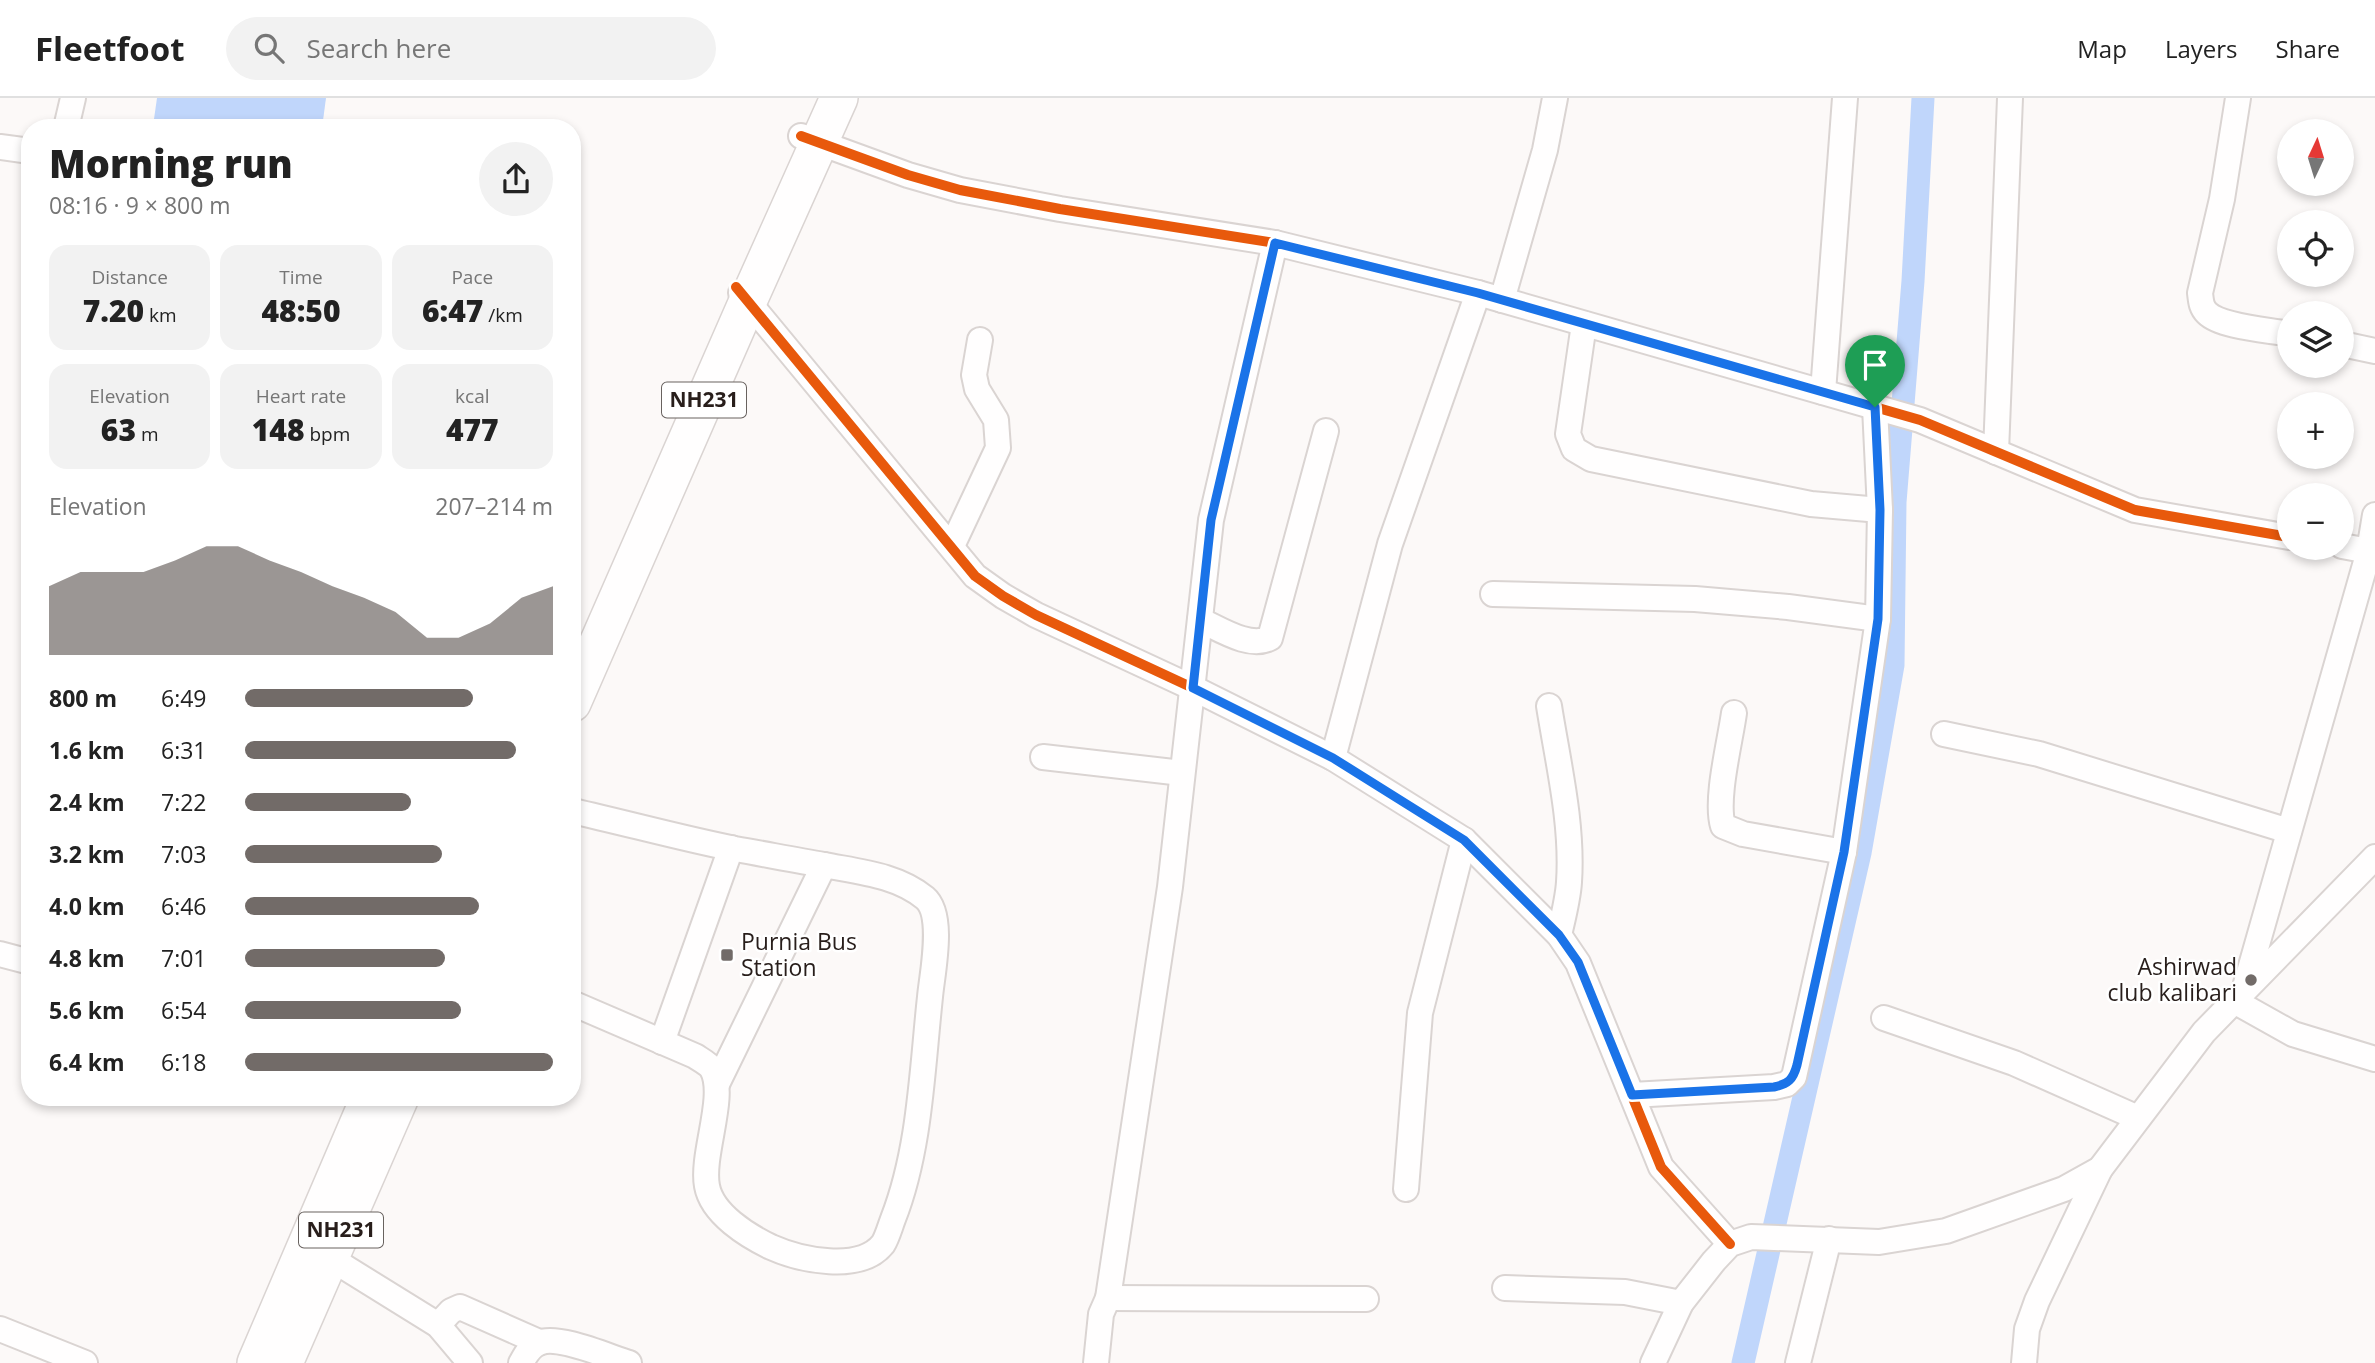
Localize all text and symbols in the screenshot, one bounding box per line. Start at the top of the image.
search box [226,17,716,80]
text: Fleetfoot [35,26,184,71]
icon: search [250,29,288,67]
text: Search here [306,30,451,66]
text: Map [2077,32,2127,65]
text: Layers [2165,32,2238,65]
text: Share [2276,32,2340,65]
north arrow [2277,119,2354,196]
map controls [2277,119,2354,560]
text: Morning run [49,137,293,189]
button: share [479,142,553,216]
text: 08:16 · 9 × 800 m [49,189,231,221]
button: locate [2277,210,2354,287]
text: Distance [91,264,168,290]
text: Time [279,264,323,290]
text: Pace [451,264,493,290]
text: 7.20 [83,290,144,331]
text: 48:50 [262,290,340,331]
text: 6:47 [422,290,483,331]
button: layers [2277,301,2354,378]
text: km [144,302,177,328]
text: /km [483,302,523,328]
pin [1845,335,1905,407]
icon: arrive [1856,346,1894,384]
road number: NH231 [662,382,746,418]
text: Elevation [89,383,170,409]
text: Heart rate [256,383,346,409]
text: kcal [455,383,490,409]
button: + [2277,392,2354,469]
text: 63 [101,409,136,450]
text: 148 [252,409,304,450]
text: 477 [446,409,499,450]
text: m [136,421,159,447]
text: bpm [304,421,350,447]
button: − [2277,483,2354,560]
text: Elevation [49,490,147,522]
text: 207–214 m [435,490,553,522]
text: 800 m [49,682,117,714]
text: 6:49 [161,682,207,714]
text: 1.6 km [49,734,125,766]
text: 6:31 [161,734,207,766]
text: 2.4 km [49,786,125,818]
text: 7:22 [161,786,207,818]
text: 3.2 km [49,838,125,870]
text: 7:03 [161,838,207,870]
text: 4.0 km [49,890,125,922]
text: 6:46 [161,890,207,922]
place label: Purnia Bus Station [741,925,857,983]
text: 4.8 km [49,942,125,974]
text: 7:01 [161,942,207,974]
marker: Purnia Bus Station [719,947,735,963]
place label: Ashirwad club kalibari [2107,950,2237,1008]
marker: Ashirwad club kalibari [2243,972,2259,988]
text: 5.6 km [49,994,125,1026]
text: 6:54 [161,994,207,1026]
text: 6.4 km [49,1046,125,1078]
text: 6:18 [161,1046,207,1078]
road number: NH231 [299,1212,383,1248]

